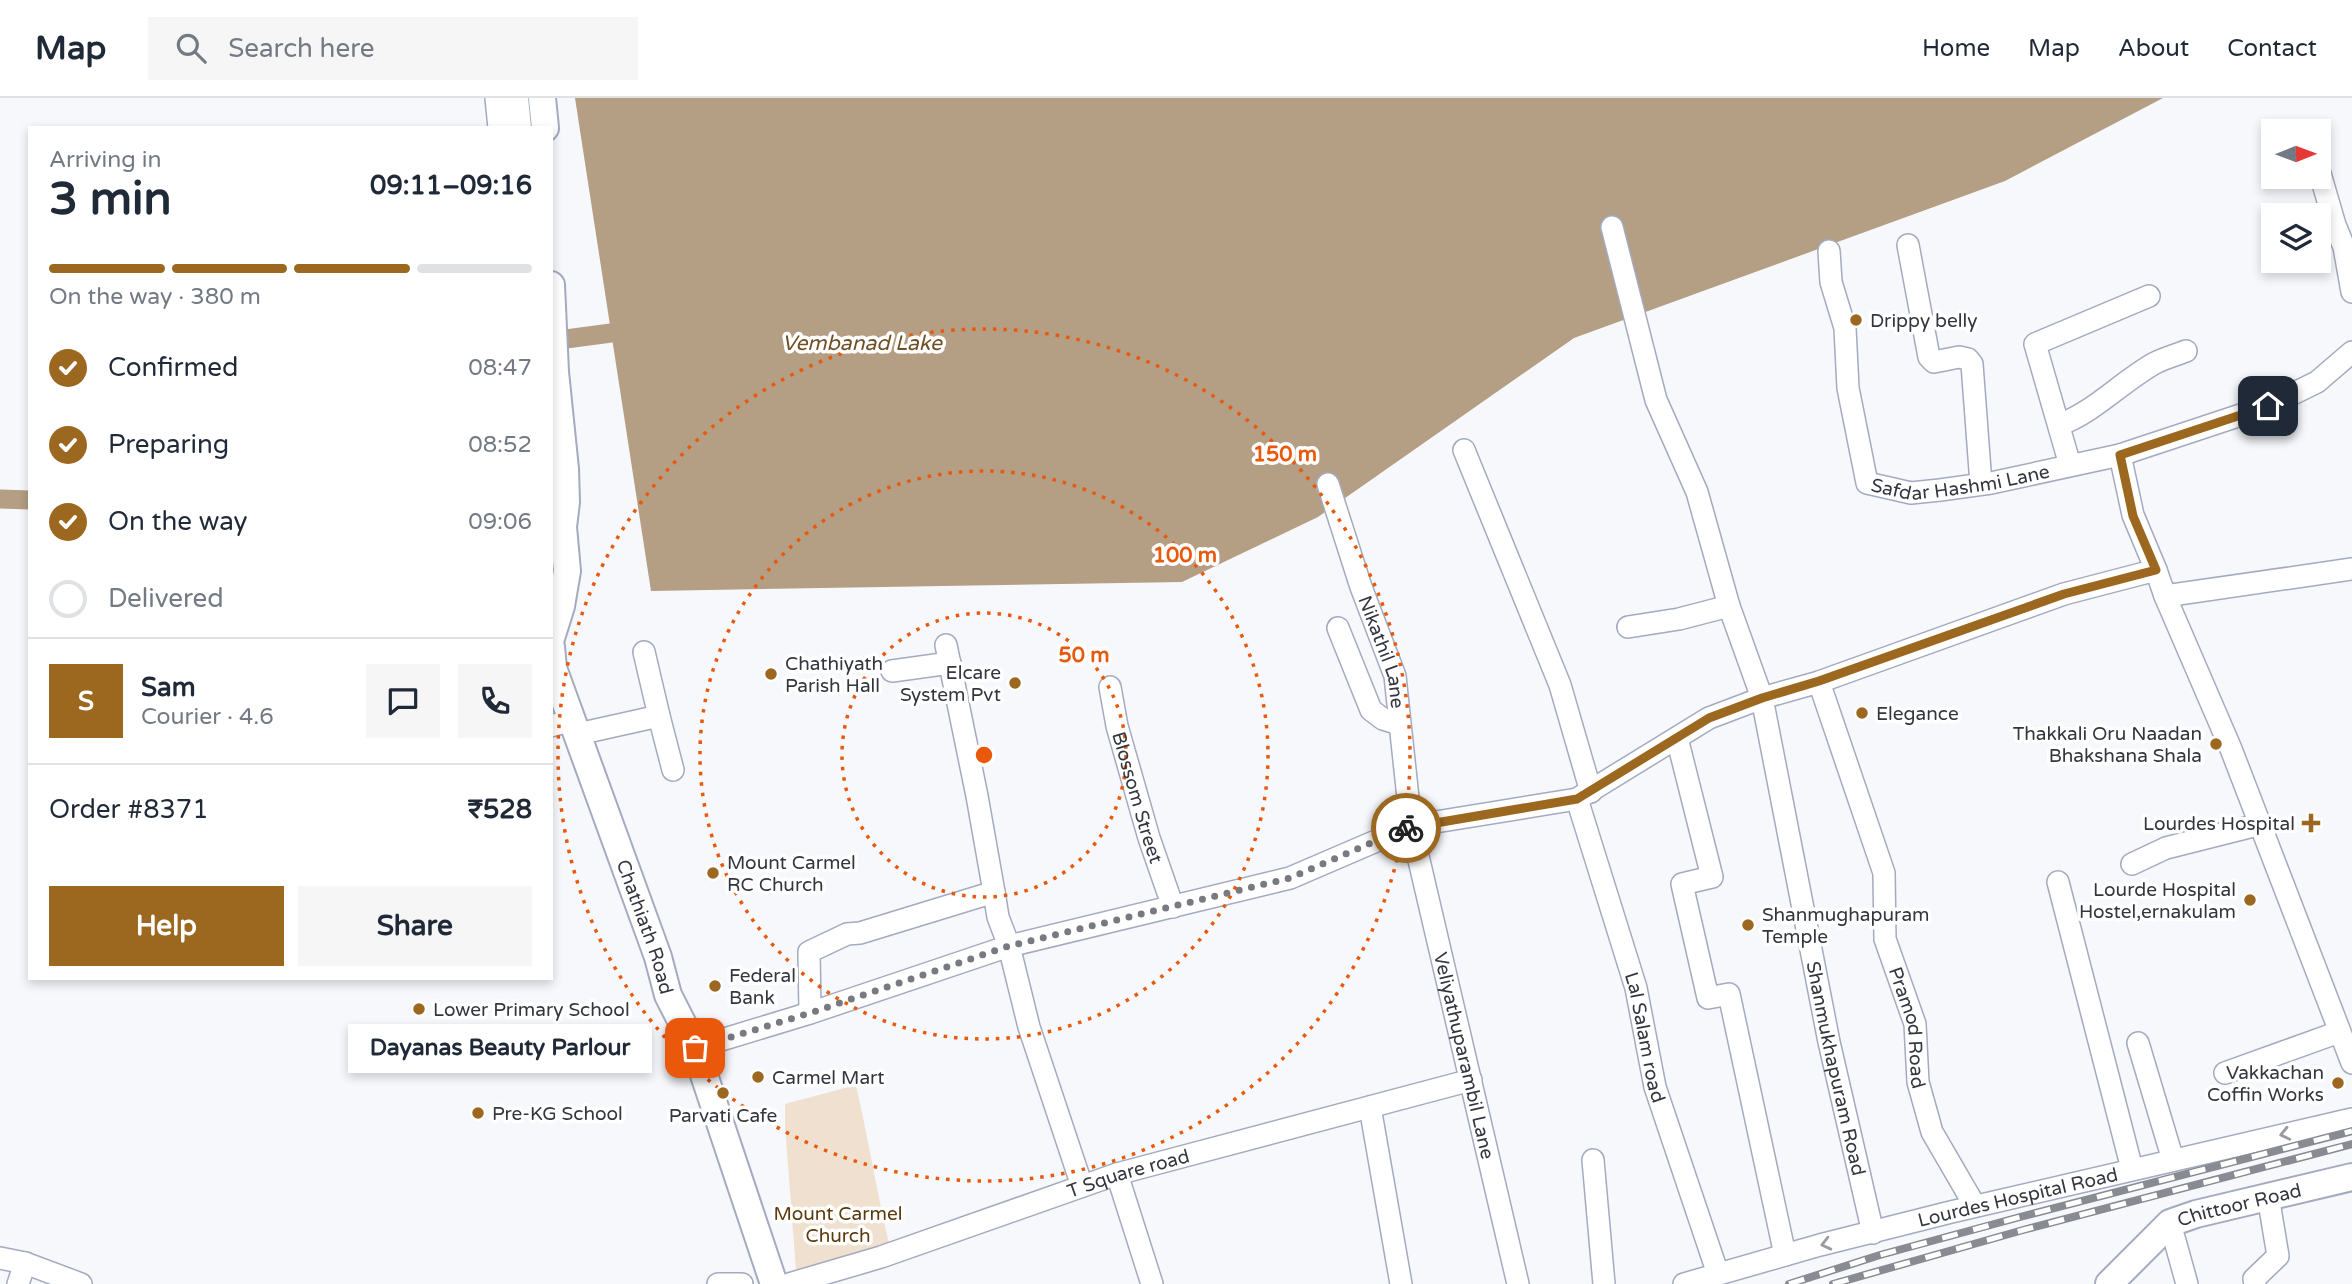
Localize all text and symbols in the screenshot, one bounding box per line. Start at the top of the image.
search box [148,17,638,80]
text: Map [35,29,106,68]
icon: search [172,29,210,67]
text: Search here [228,33,374,64]
text: Home [1922,34,1990,63]
text: Map [2028,34,2080,63]
text: About [2118,34,2189,63]
text: Contact [2227,34,2317,63]
north arrow [2261,119,2331,189]
map controls [2261,119,2331,273]
text: Arriving in [49,146,162,174]
text: 09:11–09:16 [370,170,532,201]
text: 3 min [49,172,172,227]
button: layers [2261,203,2331,273]
text: On the way · 380 m [49,283,261,311]
place label: Drippy belly [1870,310,1978,332]
marker: Drippy belly [1848,312,1864,328]
water label: Vembanad Lake [782,331,943,356]
icon: check [49,349,87,387]
text: Confirmed [108,352,238,383]
text: 08:47 [468,354,532,382]
pin [2238,376,2298,436]
icon: home [2249,387,2287,425]
icon: check [49,426,87,464]
text: Preparing [108,429,229,460]
text: 08:52 [468,431,532,459]
text: 150 m [1253,442,1317,467]
street label: Safdar Hashmi Lane [1869,461,2052,505]
icon: check [49,503,87,541]
text: On the way [108,506,248,537]
text: 09:06 [468,508,532,536]
text: 100 m [1153,543,1217,568]
text: Delivered [108,583,224,614]
street label: Nikathil Lane [1353,593,1408,710]
text: 50 m [1058,643,1110,668]
place label: Chathiyath Parish Hall [785,653,883,697]
place label: Elcare System Pvt [900,662,1001,706]
button: chat [366,664,440,738]
button: phone [458,664,532,738]
marker: Chathiyath Parish Hall [763,666,779,682]
text: Sam [141,672,196,703]
marker: Elcare System Pvt [1007,675,1023,691]
text: S [78,686,94,717]
text: Courier · 4.6 [141,703,274,731]
place label: Elegance [1876,703,1959,725]
marker: Elegance [1854,705,1870,721]
place label: Thakkali Oru Naadan Bhakshana Shala [2013,723,2202,767]
street label: Blossom Street [1107,729,1167,866]
marker: Thakkali Oru Naadan Bhakshana Shala [2208,736,2224,752]
centre of rings [972,743,996,767]
courier [1371,793,1441,863]
text: Order #8371 [49,794,209,825]
text: ₹528 [468,794,532,825]
icon: bike [1387,809,1425,847]
place label: Lourdes Hospital [2143,813,2295,835]
marker: Lourdes Hospital [2301,813,2321,833]
place label: Mount Carmel RC Church [727,852,856,896]
street label: Chathiath Road [612,857,677,997]
marker: Mount Carmel RC Church [705,865,721,881]
place label: Lourde Hospital Hostel,ernakulam [2079,879,2236,923]
button: Help [49,886,284,966]
button: Share [298,886,532,966]
marker: Lourde Hospital Hostel,ernakulam [2242,892,2258,908]
place label: Shanmughapuram Temple [1762,904,1930,948]
marker: Shanmughapuram Temple [1740,917,1756,933]
street label: Veliyathuparambil Lane [1429,950,1498,1161]
street label: Shanmukhapuram Road [1802,959,1869,1178]
street label: Pramod Road [1884,964,1929,1091]
place label: Federal Bank [729,965,796,1009]
street label: Lal Salam road [1620,969,1669,1106]
marker: Federal Bank [707,978,723,994]
place label: Lower Primary School [433,999,630,1021]
marker: Lower Primary School [411,1001,427,1017]
pin [665,1018,725,1078]
callout: Dayanas Beauty Parlour [349,1024,653,1072]
icon: bag [676,1029,714,1067]
text: Dayanas Beauty Parlour [370,1034,630,1062]
place label: Vakkachan Coffin Works [2207,1062,2324,1106]
place label: Carmel Mart [772,1067,885,1089]
marker: Carmel Mart [750,1069,766,1085]
marker: Vakkachan Coffin Works [2330,1075,2346,1091]
marker: Parvati Cafe [715,1085,731,1101]
place label: Pre-KG School [492,1103,623,1125]
marker: Pre-KG School [470,1105,486,1121]
place label: Parvati Cafe [669,1105,777,1127]
one-way arrow [2280,1126,2292,1140]
street label: T Square road [1064,1145,1192,1203]
street label: Lourdes Hospital Road [1916,1164,2120,1232]
street label: Chittoor Road [2174,1179,2304,1232]
park label: Mount Carmel Church [774,1203,902,1247]
one-way arrow [1820,1236,1832,1250]

